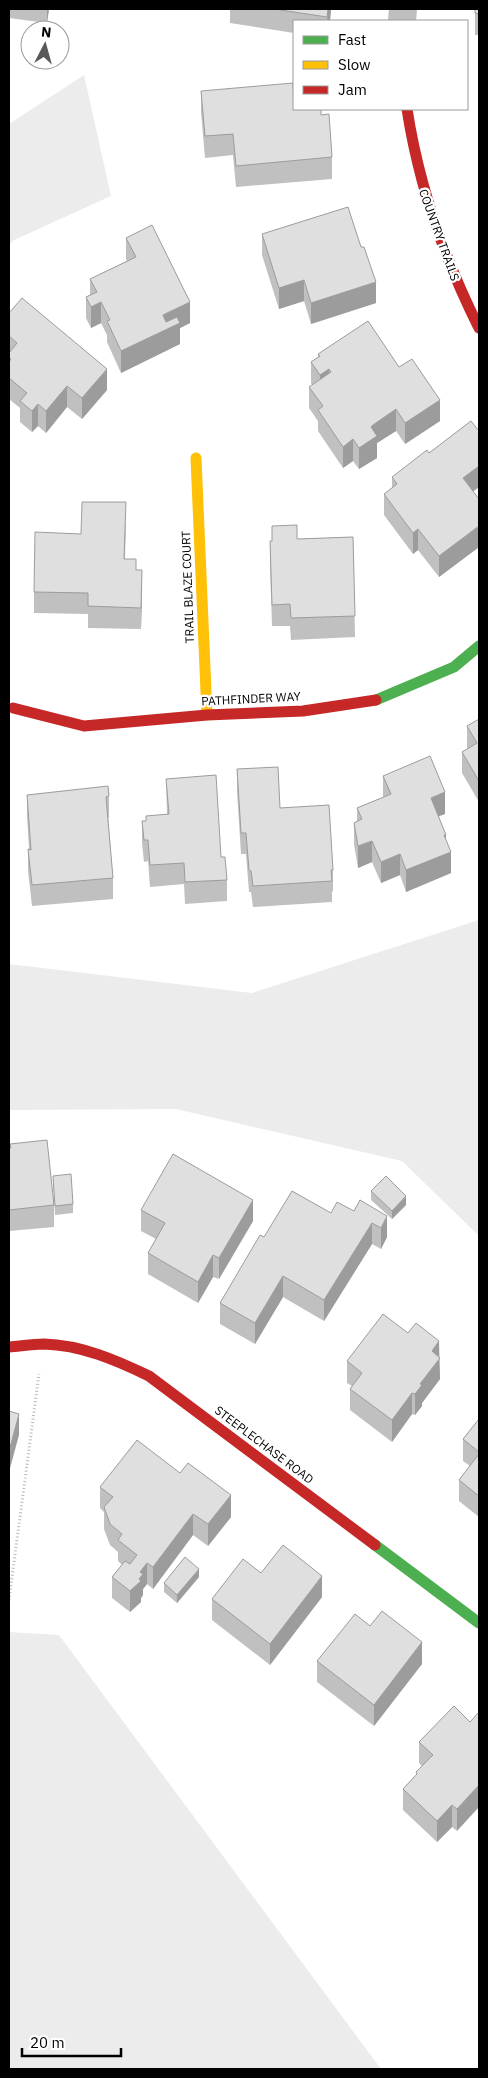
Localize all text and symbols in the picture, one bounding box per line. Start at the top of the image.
north arrow [20,20,70,70]
legend [293,20,468,110]
text: N [40,23,52,42]
text: Fast [338,30,366,49]
text: Slow [338,55,371,74]
text: Jam [338,80,367,99]
street label: COUNTRY TRAILS [416,187,463,283]
street label: TRAIL BLAZE COURT [178,530,197,644]
street label: PATHFINDER WAY [201,688,301,709]
street label: STEEPLECHASE ROAD [212,1402,317,1487]
scale bar [22,2026,121,2058]
text: 20 m [30,2033,65,2052]

